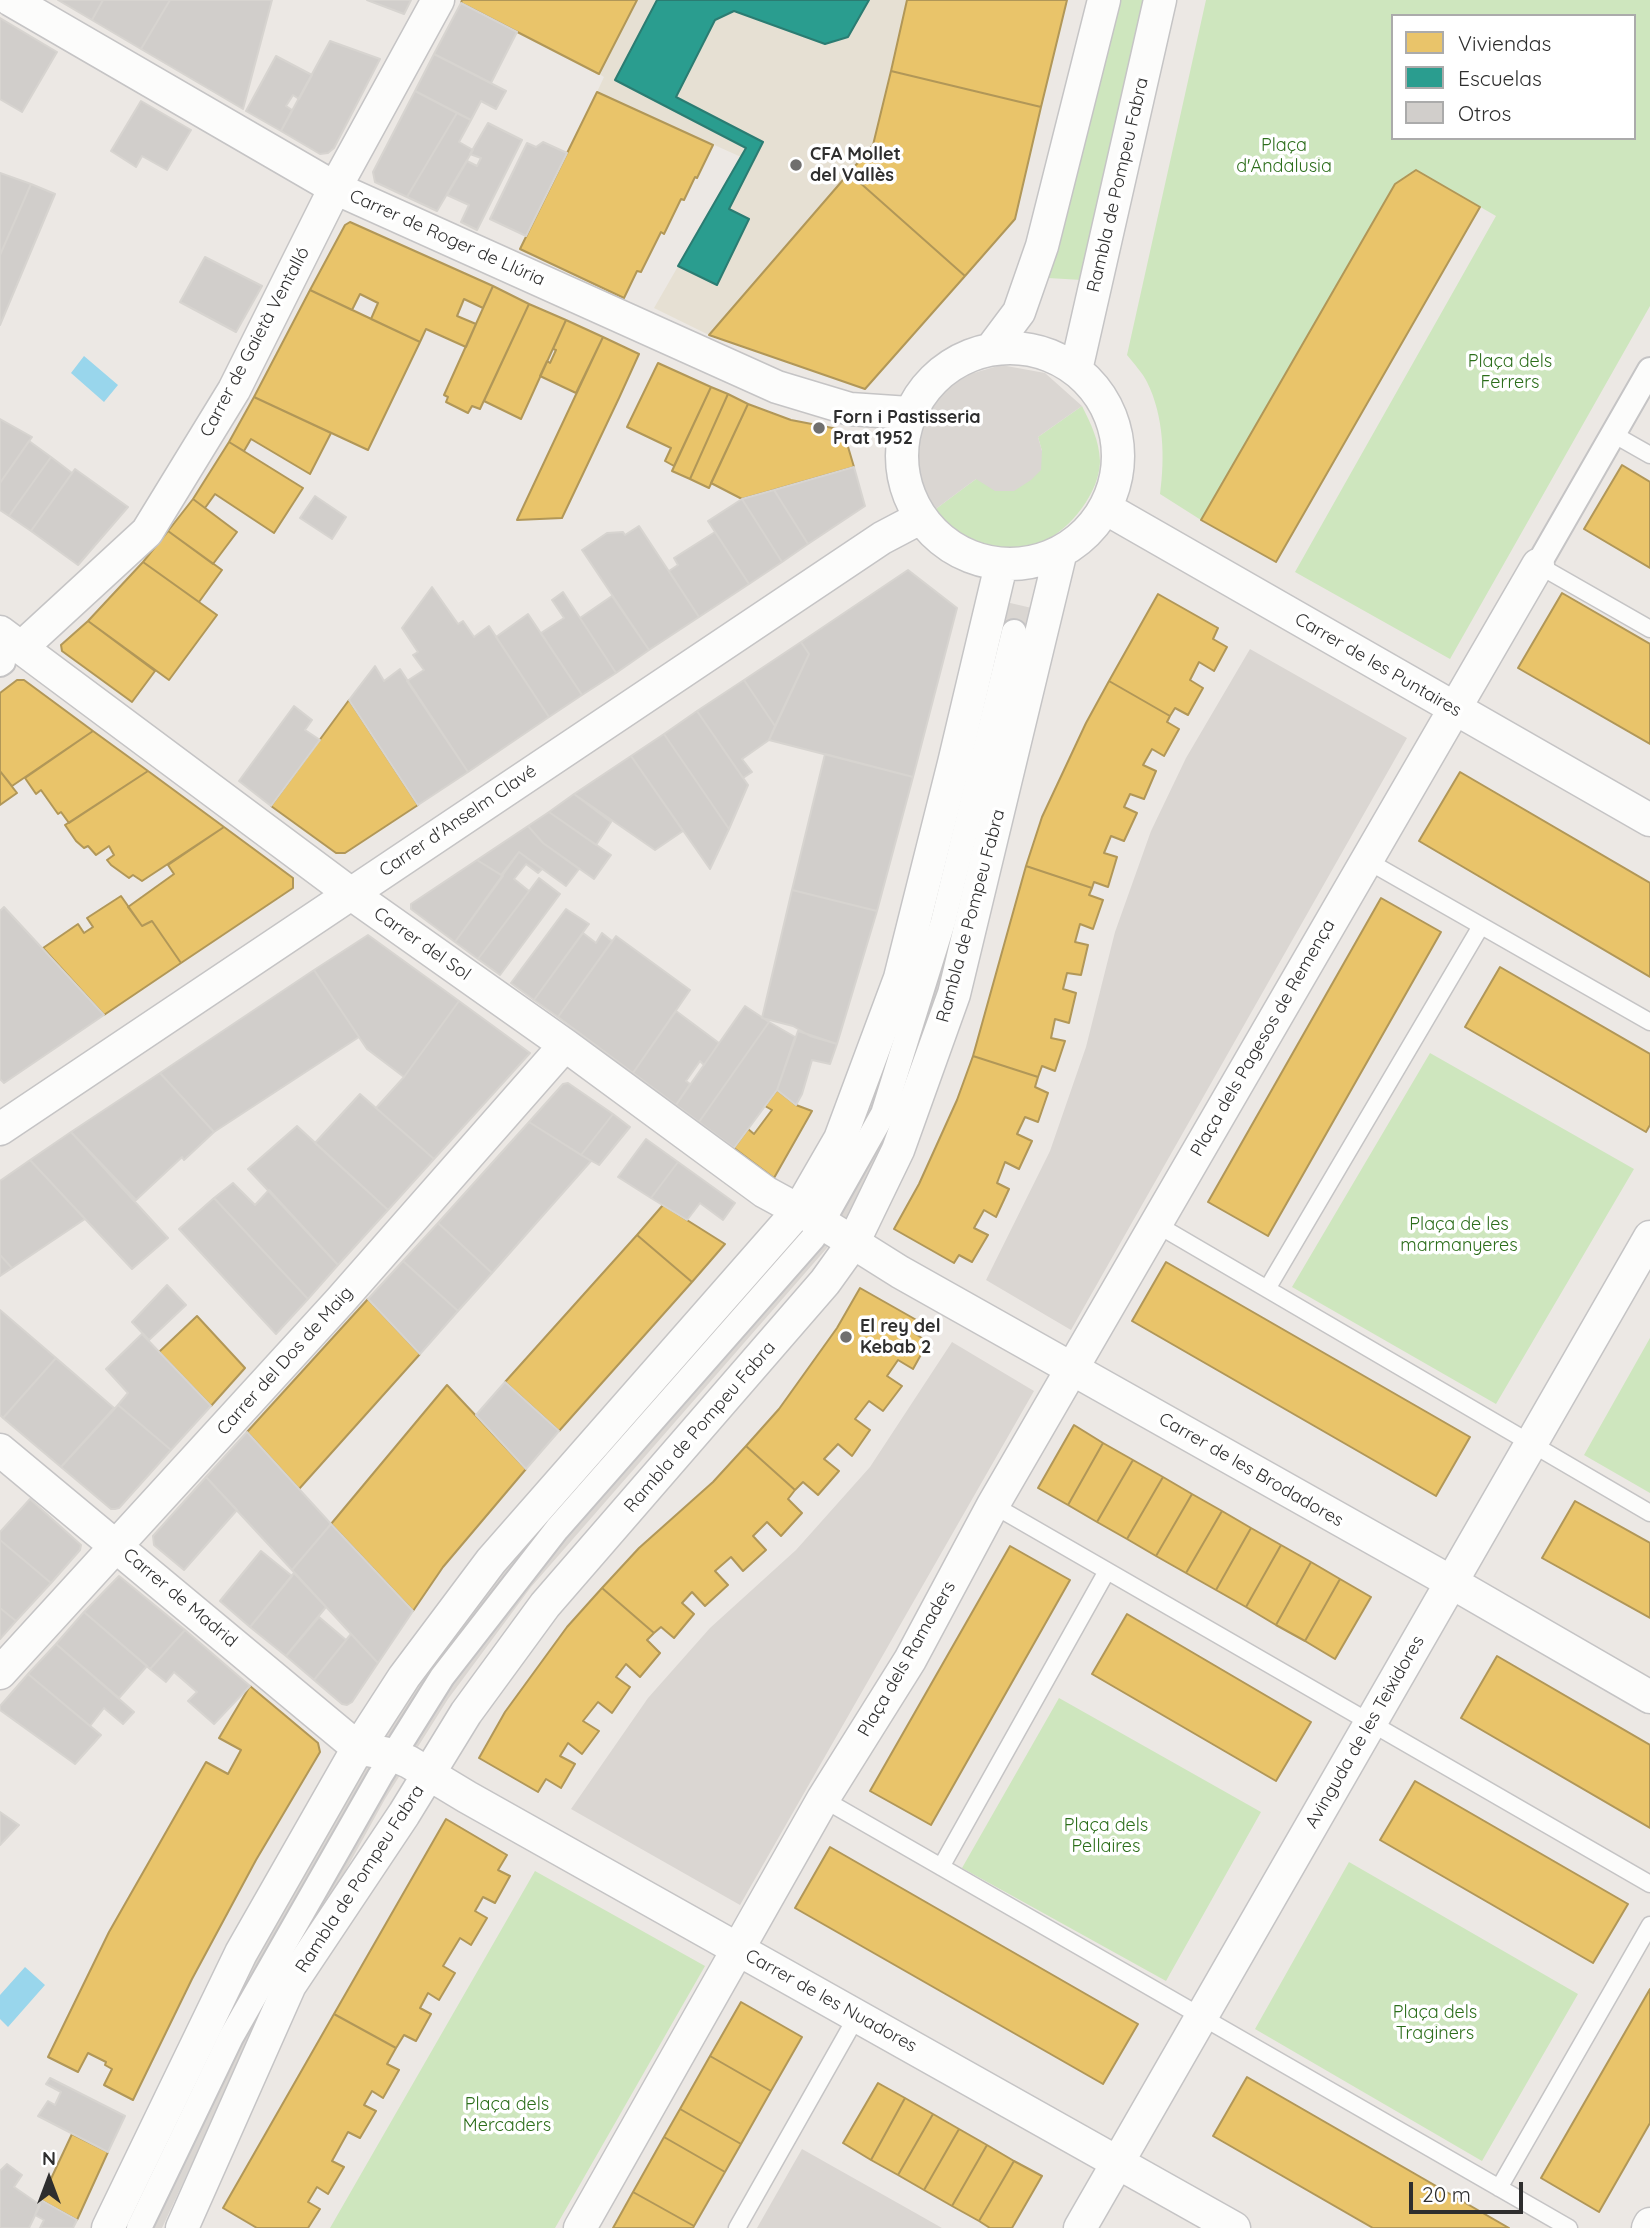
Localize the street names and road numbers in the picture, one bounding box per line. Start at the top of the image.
street label: Rambla de Pompeu Fabra [1083,76,1153,294]
street label: Carrer de Roger de Llúria [346,185,548,291]
street label: Carrer de Gaietà Ventalló [196,243,314,441]
street label: Carrer de les Puntaires [1291,608,1465,722]
street label: Carrer d'Anselm Clavé [375,760,541,882]
street label: Rambla de Pompeu Fabra [932,807,1010,1025]
street label: Carrer del Sol [369,903,475,985]
street label: Plaça dels Pagesos de Remença [1186,916,1340,1160]
street label: Carrer del Dos de Maig [213,1282,357,1440]
street label: Rambla de Pompeu Fabra [620,1337,780,1517]
street label: Carrer de les Brodadores [1155,1408,1347,1532]
street label: Carrer de Madrid [118,1544,242,1652]
street label: Plaça dels Ramaders [854,1577,960,1741]
street label: Avinguda de les Teixidores [1301,1632,1429,1832]
street label: Rambla de Pompeu Fabra [291,1781,429,1977]
street label: Carrer de les Nuadores [741,1945,921,2057]

